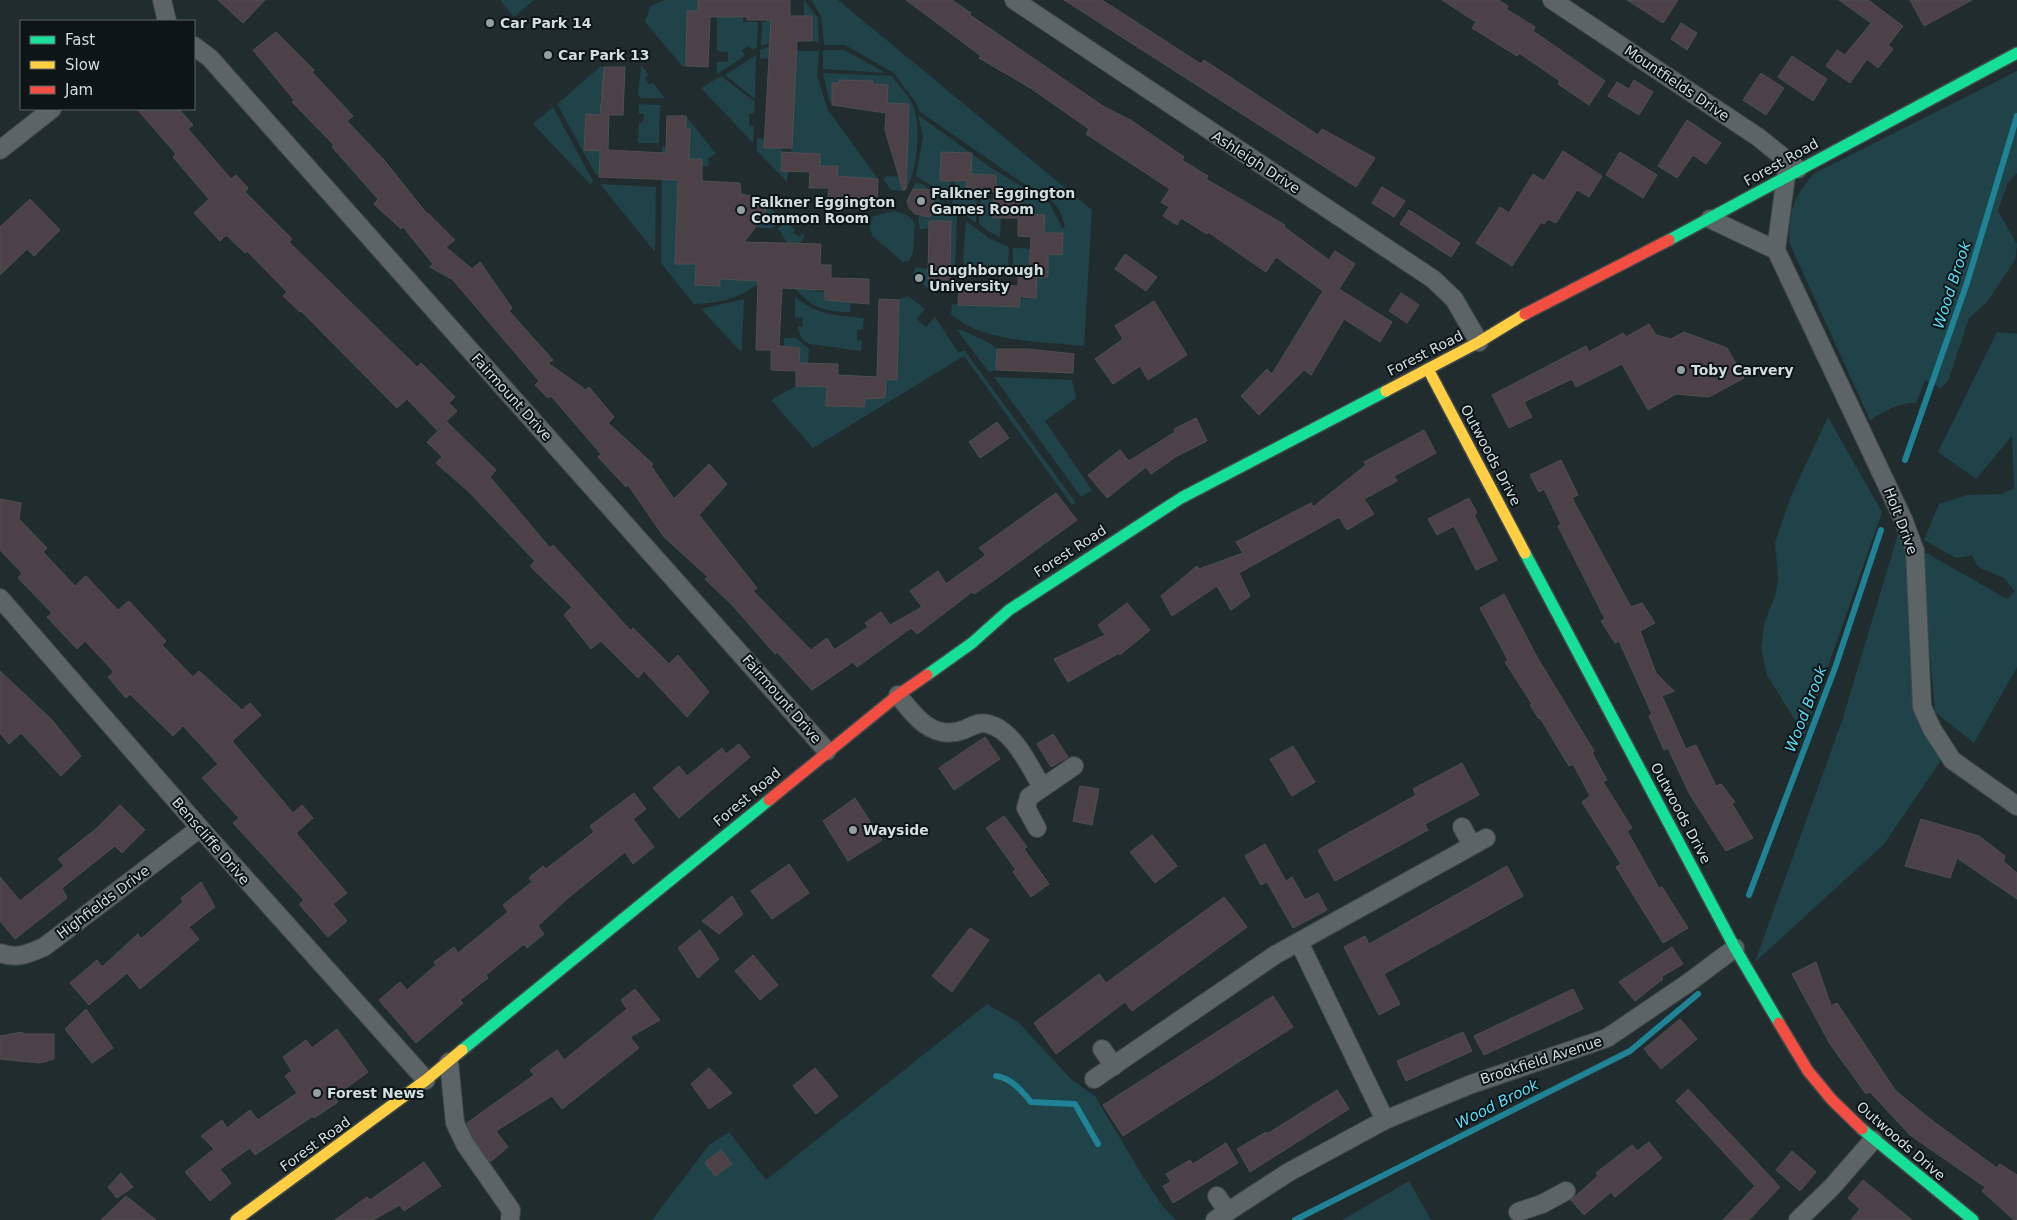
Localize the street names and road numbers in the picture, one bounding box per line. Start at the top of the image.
street label: Mountfields Drive [1621,42,1733,124]
street label: Ashleigh Drive [1209,128,1303,196]
street label: Forest Road [1741,135,1821,189]
street label: Forest Road [1385,327,1465,379]
street label: Fairmount Drive [469,350,555,444]
street label: Outwoods Drive [1458,402,1524,508]
street label: Holt Drive [1881,485,1921,557]
street label: Forest Road [1031,522,1109,580]
street label: Fairmount Drive [739,651,825,747]
street label: Outwoods Drive [1648,760,1714,866]
street label: Forest Road [710,764,784,830]
street label: Benscliffe Drive [169,794,253,888]
street label: Highfields Drive [54,862,152,942]
street label: Brookfield Avenue [1478,1033,1604,1087]
street label: Outwoods Drive [1854,1098,1948,1184]
street label: Forest Road [277,1113,353,1175]

